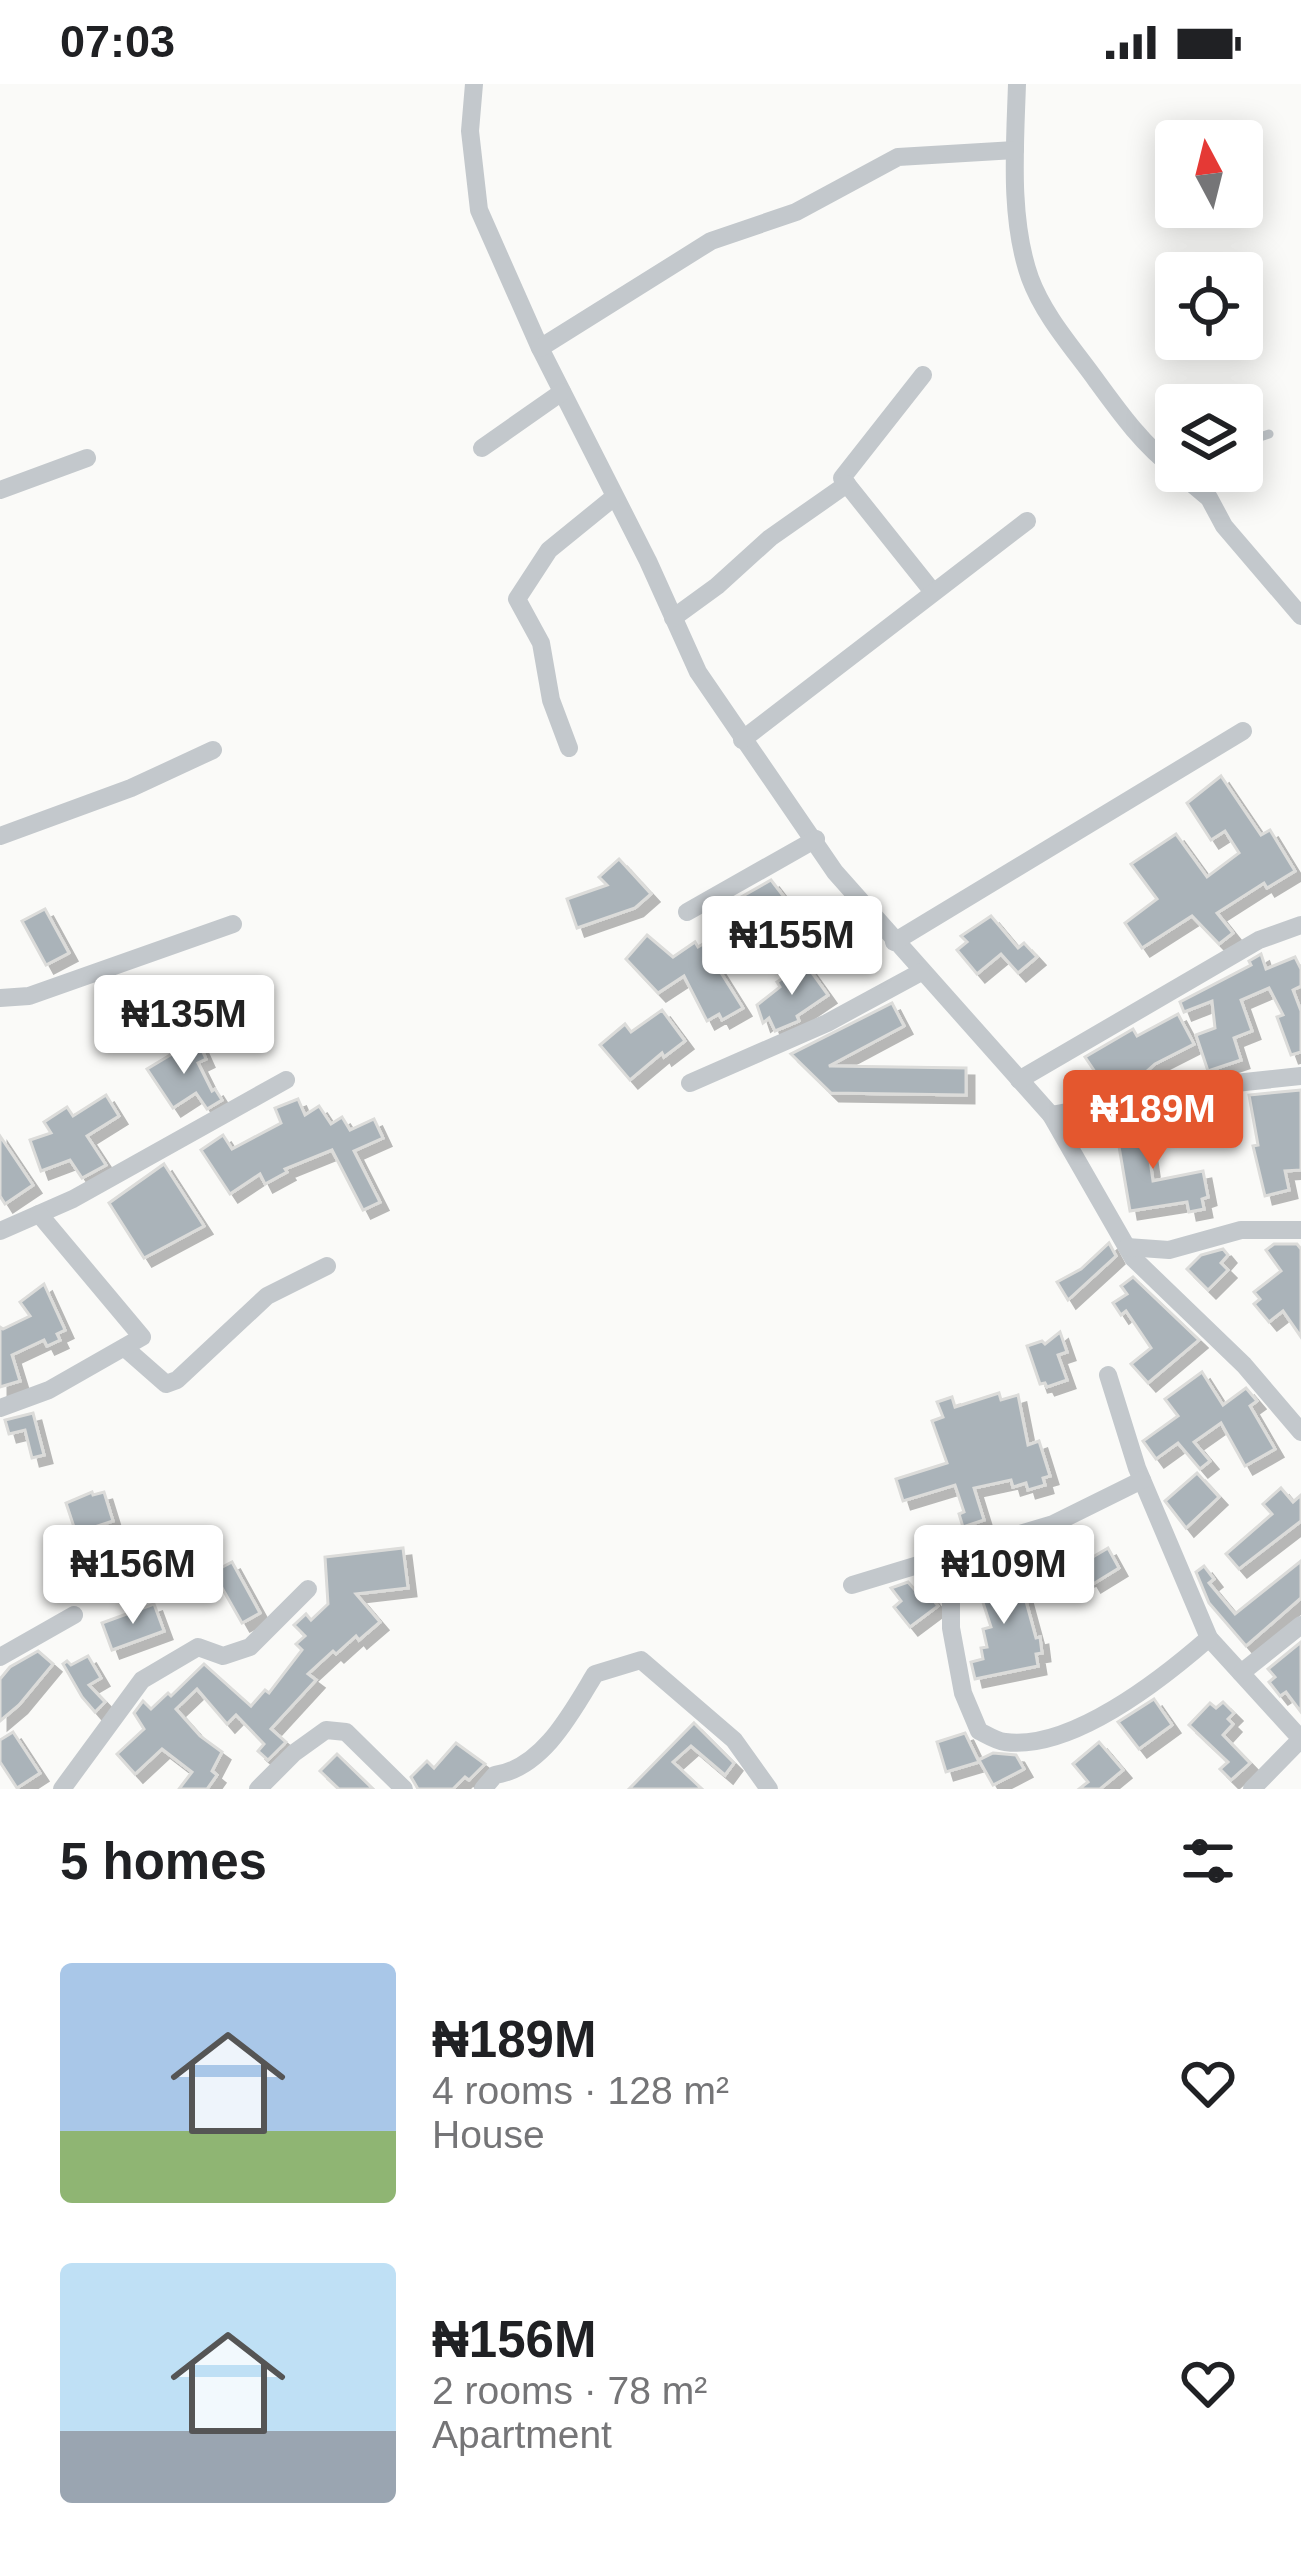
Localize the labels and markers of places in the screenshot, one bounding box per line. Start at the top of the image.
pin: ₦155M [708,896,876,998]
pin: ₦135M [100,975,268,1077]
pin: ₦189M [1069,1070,1237,1172]
pin: ₦156M [49,1525,217,1627]
pin: ₦109M [920,1525,1088,1627]

